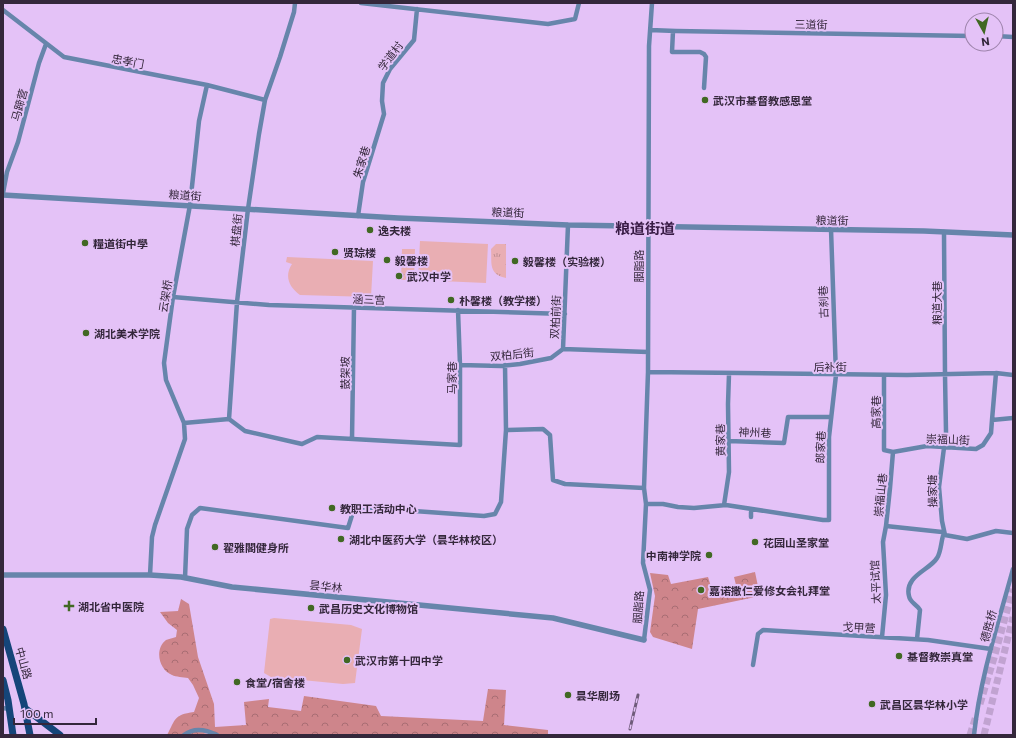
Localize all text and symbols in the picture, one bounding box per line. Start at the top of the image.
north arrow [964,12,1004,52]
street label: 三道街 [794,17,828,31]
text: N [980,35,990,49]
street label: 学道村 [375,39,405,73]
street label: 忠孝门 [111,51,145,71]
street label: 马蹄营 [8,87,30,123]
place label: 武汉市基督教感恩堂 [713,94,812,107]
marker: 武汉市基督教感恩堂 [700,95,710,105]
street label: 朱家巷 [350,144,372,180]
street label: 粮道街 [168,187,202,203]
street label: 粮道街 [491,205,525,219]
street label: 棋盘街 [228,213,244,247]
street label: 粮道街 [815,213,849,227]
district label: 粮道街道 [615,219,675,237]
place label: 逸夫楼 [378,224,411,237]
marker: 逸夫楼 [365,225,375,235]
place label: 糧道街中學 [93,237,148,250]
marker: 糧道街中學 [80,238,90,248]
place label: 贤琮楼 [343,246,376,259]
marker: 贤琮楼 [330,247,340,257]
street label: 胭脂路 [632,250,645,283]
place label: 毅馨楼 [394,254,428,267]
marker: 毅馨楼 [382,255,392,265]
place label: 毅馨楼（实验楼） [522,255,611,268]
marker: 毅馨楼（实验楼） [510,256,520,266]
place label: 武汉中学 [407,270,451,283]
marker: 武汉中学 [394,271,404,281]
street label: 云架桥 [156,279,174,313]
street label: 粮道大巷 [930,281,943,325]
street label: 古刹巷 [816,285,830,319]
street label: 涵三宫 [352,292,386,306]
place label: 朴馨楼（教学楼） [459,294,547,307]
marker: 朴馨楼（教学楼） [446,295,456,305]
street label: 双柏前街 [547,295,563,339]
place label: 湖北美术学院 [94,327,160,340]
marker: 湖北美术学院 [81,328,91,338]
street label: 双柏后街 [489,345,535,363]
street label: 鼓架坡 [338,357,351,390]
street label: 后补街 [814,360,847,373]
street label: 马家巷 [445,362,458,395]
street label: 高家巷 [869,396,882,429]
street label: 黄家巷 [713,423,727,457]
street label: 神州巷 [738,425,772,439]
street label: 郎家巷 [813,430,827,464]
street label: 崇福山街 [926,432,970,446]
street label: 崇福山巷 [871,472,889,518]
street label: 操家塘 [925,474,939,508]
place label: 教职工活动中心 [340,502,417,515]
marker: 教职工活动中心 [327,503,337,513]
place label: 湖北中医药大学（昙华林校区） [349,533,503,546]
marker: 湖北中医药大学（昙华林校区） [336,534,346,544]
place label: 花园山圣家堂 [763,536,829,549]
marker: 花园山圣家堂 [750,537,760,547]
place label: 翟雅閣健身所 [223,541,289,554]
marker: 翟雅閣健身所 [210,542,220,552]
place label: 中南神学院 [646,549,701,562]
marker: 中南神学院 [704,550,714,560]
street label: 太平试馆 [868,560,882,604]
street label: 昙华林 [309,578,343,594]
place label: 嘉诺撒仁爱修女会礼拜堂 [709,584,830,597]
marker: 嘉诺撒仁爱修女会礼拜堂 [696,585,706,595]
street label: 胭脂路 [630,590,646,624]
marker: 湖北省中医院 [63,600,75,612]
place label: 湖北省中医院 [78,600,144,613]
place label: 武昌历史文化博物馆 [319,602,418,615]
marker: 武昌历史文化博物馆 [306,603,316,613]
street label: 德胜桥 [977,608,999,644]
street label: 戈甲营 [842,620,876,634]
street label: 中山路 [13,645,35,681]
place label: 基督教崇真堂 [907,650,973,663]
marker: 基督教崇真堂 [894,651,904,661]
place label: 武汉市第十四中学 [355,654,443,667]
marker: 武汉市第十四中学 [342,655,352,665]
place label: 食堂/宿舍楼 [245,676,305,689]
marker: 食堂/宿舍楼 [232,677,242,687]
place label: 昙华剧场 [576,689,620,702]
marker: 昙华剧场 [563,690,573,700]
place label: 武昌区昙华林小学 [880,698,968,711]
marker: 武昌区昙华林小学 [867,699,877,709]
scale bar [14,700,96,726]
text: 100 m [20,706,54,720]

